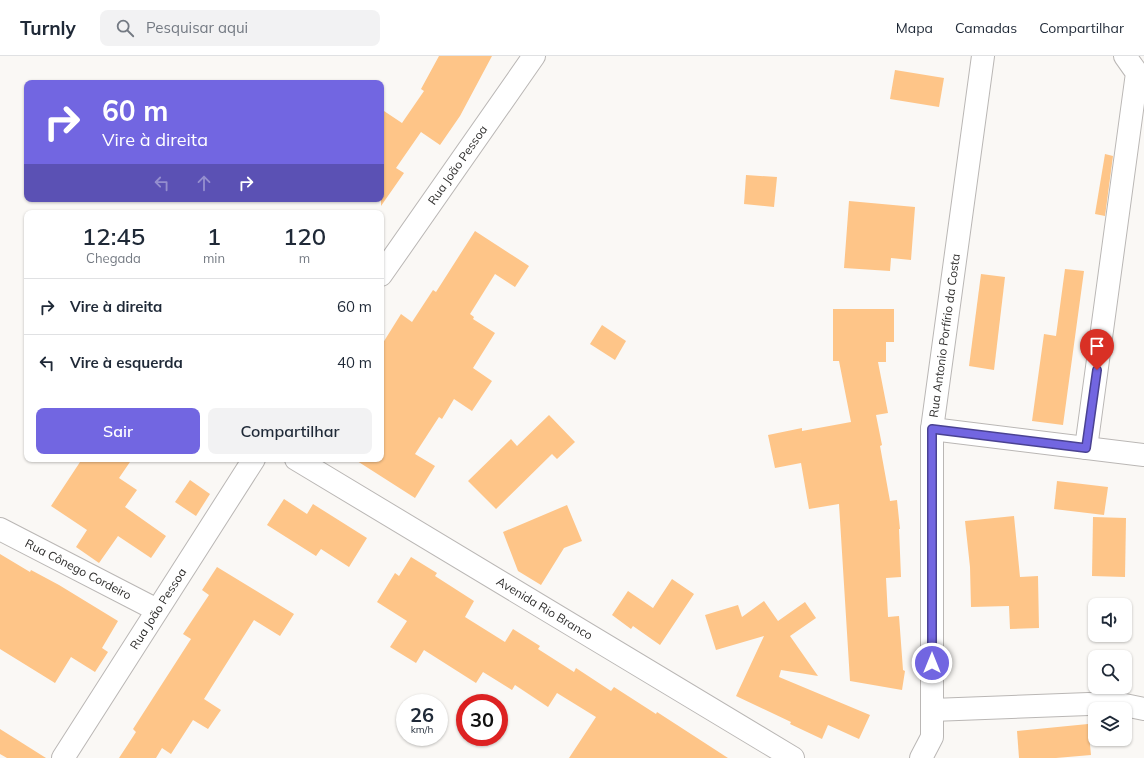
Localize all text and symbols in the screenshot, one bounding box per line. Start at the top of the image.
search box [100,10,380,46]
text: Turnly [20,16,76,40]
icon: search [114,17,136,39]
text: Pesquisar aqui [146,18,248,37]
text: Mapa [896,19,933,37]
text: Camadas [955,19,1017,37]
text: Compartilhar [1039,19,1124,37]
text: 60 m [102,93,168,128]
icon: right [36,96,88,148]
street label: Rua João Pessoa [424,122,490,208]
text: Vire à direita [102,128,208,151]
icon: left [151,172,173,194]
icon: ahead [193,172,215,194]
icon: right [235,172,257,194]
text: 12:45 [82,221,145,251]
text: 1 [207,221,221,251]
text: 120 [283,221,326,251]
text: Chegada [86,250,141,266]
text: min [203,250,225,266]
text: m [299,250,310,266]
street label: Rua Antonio Porfírio da Costa [926,253,963,418]
icon: right [36,296,58,318]
text: Vire à direita [70,297,162,316]
text: 60 m [337,297,372,316]
pin [1080,329,1114,370]
icon: arrive [1086,335,1108,357]
icon: left [36,352,58,374]
text: Vire à esquerda [70,353,183,372]
text: 40 m [337,353,372,372]
button: Sair [36,408,200,454]
button: Compartilhar [208,408,372,454]
street label: Rua Cônego Cordeiro [23,535,134,603]
street label: Rua João Pessoa [126,565,189,652]
street label: Avenida Rio Branco [494,573,596,643]
map controls [1088,598,1132,746]
button: sound [1088,598,1132,642]
position arrow [911,642,953,684]
button: search [1088,650,1132,694]
speed limit sign: 30 [456,694,508,746]
text: 26 [410,702,434,727]
button: layers [1088,702,1132,746]
text: km/h [411,723,433,736]

